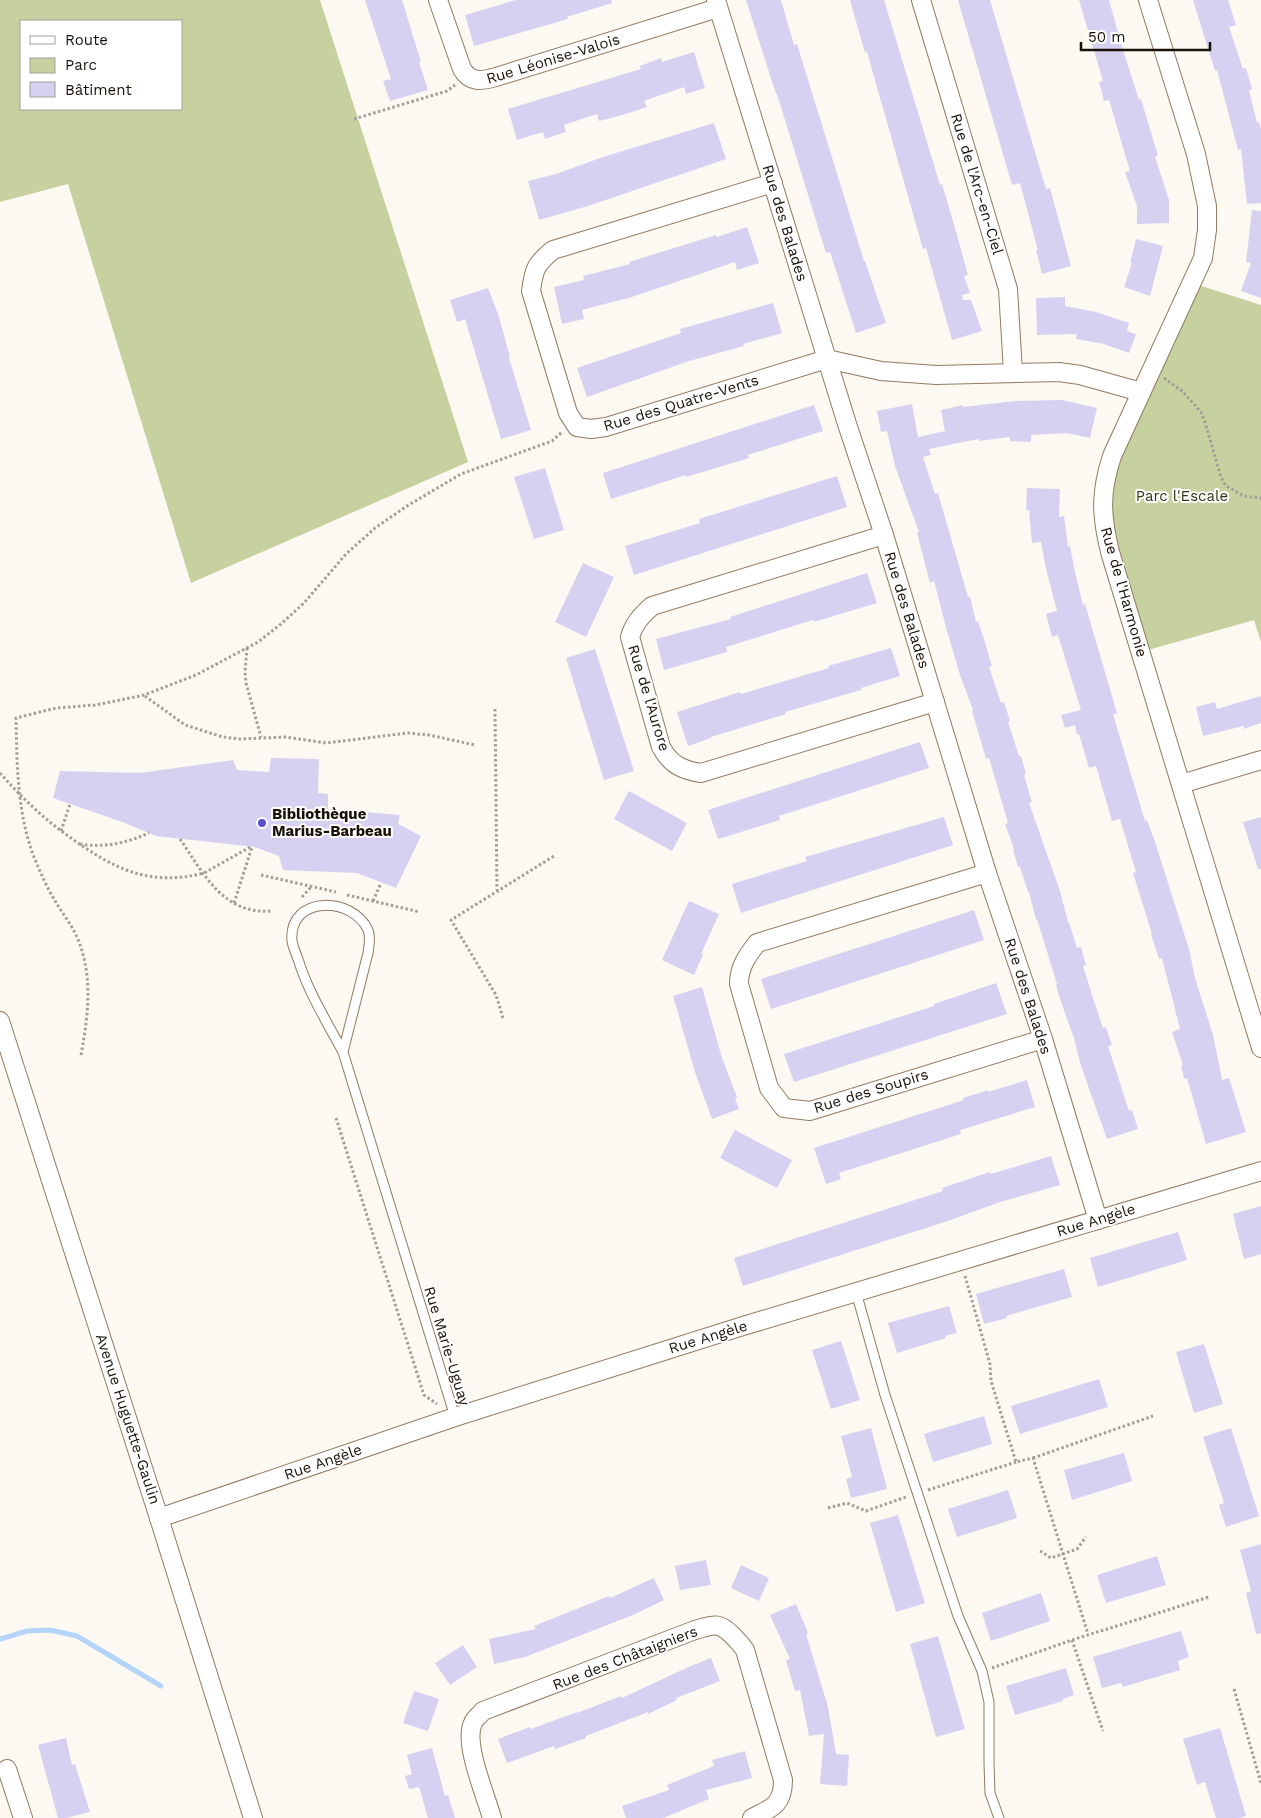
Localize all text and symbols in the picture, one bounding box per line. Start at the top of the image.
legend [20,20,182,110]
scale bar [1081,20,1210,52]
text: 50 m [1088,28,1125,46]
street label: Rue Léonise-Valois [484,30,622,88]
text: Route [65,31,108,49]
text: Parc [65,56,97,74]
text: Bâtiment [65,81,132,99]
street label: Rue de l'Arc-en-Ciel [947,111,1007,257]
street label: Rue des Balades [759,162,811,284]
street label: Rue des Quatre-Vents [601,371,761,435]
park label: Parc l'Escale [1136,487,1228,505]
street label: Rue de l'Harmonie [1097,525,1151,659]
street label: Rue des Balades [881,549,933,671]
street label: Rue de l'Aurore [624,642,674,754]
place label: Bibliothèque Marius-Barbeau [272,805,392,840]
marker: Bibliothèque Marius-Barbeau [256,817,268,829]
street label: Rue des Balades [1001,936,1055,1057]
street label: Rue des Soupirs [812,1065,931,1117]
street label: Rue Angèle [1054,1200,1138,1240]
street label: Rue Marie-Uguay [420,1284,474,1408]
street label: Rue Angèle [666,1317,750,1357]
street label: Avenue Huguette-Gaulin [92,1331,164,1507]
street label: Rue Angèle [282,1440,364,1484]
street label: Rue des Châtaigniers [550,1622,700,1694]

